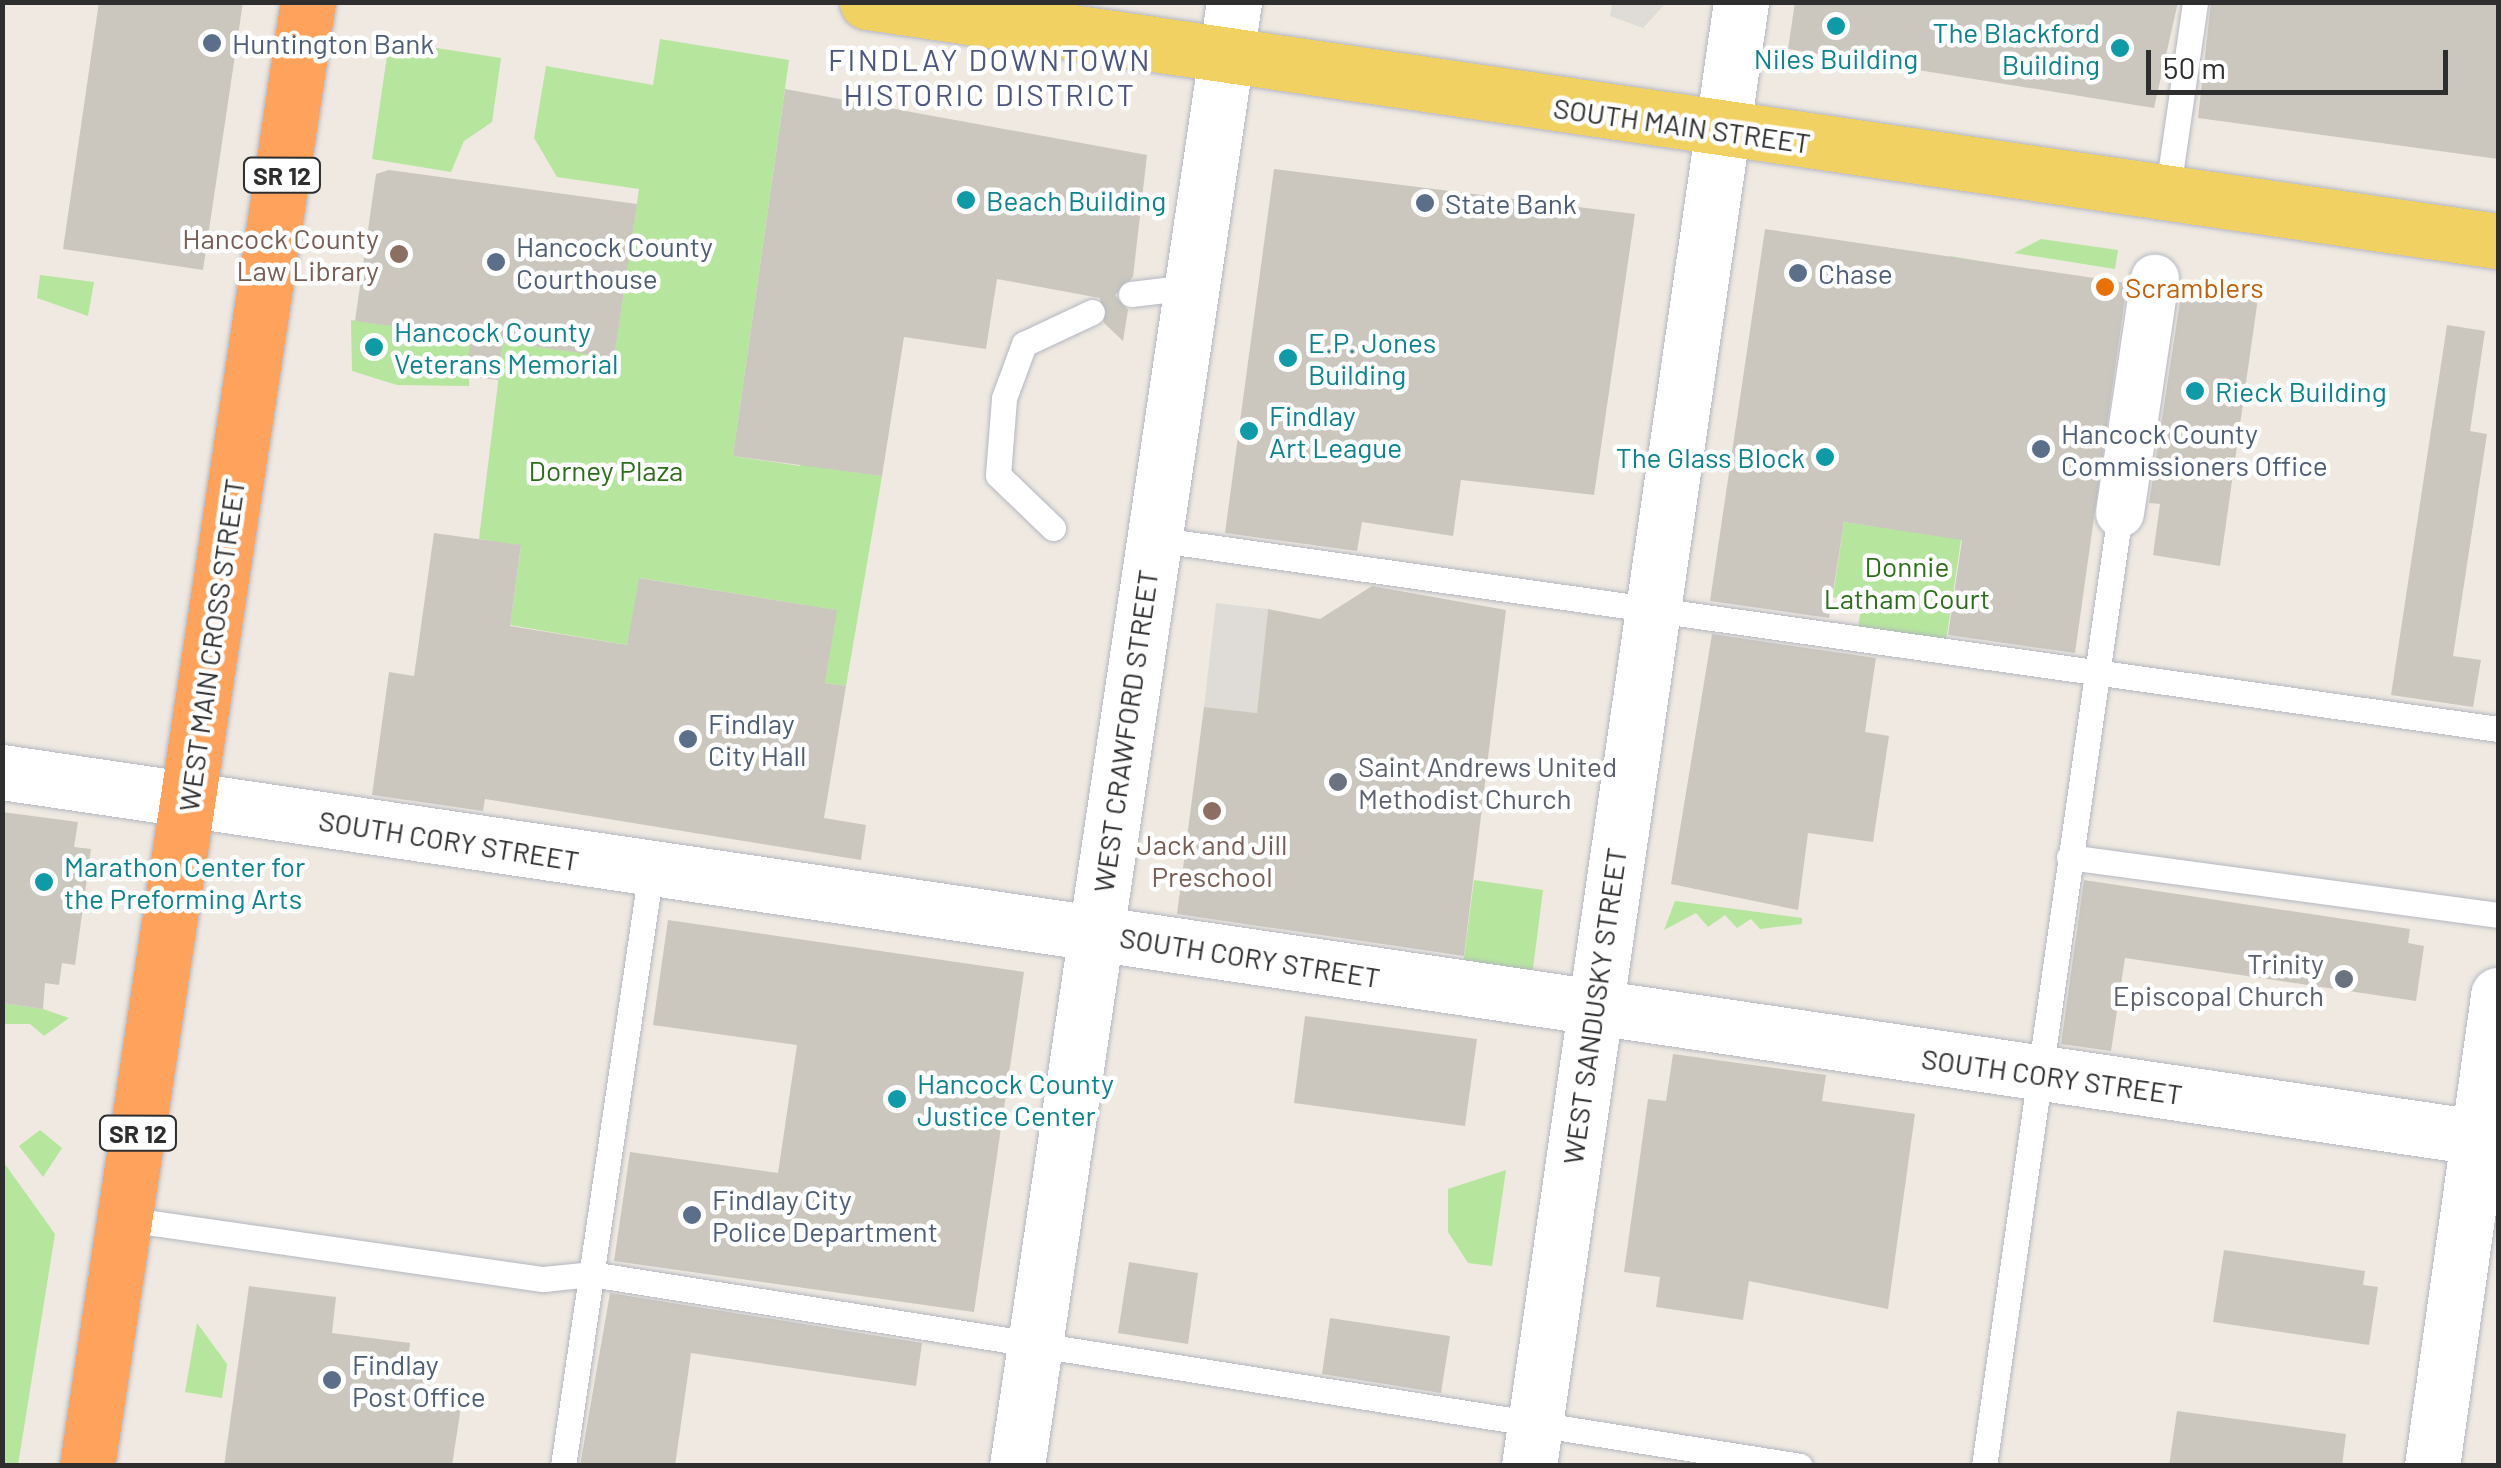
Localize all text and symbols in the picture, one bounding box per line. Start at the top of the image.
marker: Niles Building [1825,15,1847,37]
place label: The Blackford Building [1933,15,2100,81]
place label: Huntington Bank [232,26,434,60]
scale bar [2151,30,2454,92]
marker: Huntington Bank [201,32,223,54]
marker: The Blackford Building [2109,37,2131,59]
district label: FINDLAY DOWNTOWN HISTORIC DISTRICT [828,41,1152,112]
place label: Niles Building [1754,41,1918,75]
text: 50 m [2163,49,2226,85]
street label: SOUTH MAIN STREET [1551,90,1813,160]
road number: SR 12 [242,155,322,195]
place label: Beach Building [986,183,1166,217]
place label: State Bank [1445,186,1577,220]
marker: Beach Building [955,189,977,211]
marker: State Bank [1414,192,1436,214]
place label: Hancock County Law Library [182,221,379,287]
place label: Hancock County Courthouse [516,229,713,295]
marker: Hancock County Law Library [388,243,410,265]
marker: Hancock County Courthouse [485,251,507,273]
place label: Chase [1818,256,1893,290]
marker: Chase [1787,262,1809,284]
place label: Scramblers [2125,270,2264,304]
marker: Scramblers [2094,276,2116,298]
place label: Hancock County Veterans Memorial [394,314,618,380]
place label: E.P. Jones Building [1308,325,1436,391]
marker: Hancock County Veterans Memorial [363,336,385,358]
marker: E.P. Jones Building [1277,347,1299,369]
place label: Rieck Building [2215,374,2387,408]
marker: Rieck Building [2184,380,2206,402]
place label: Findlay Art League [1269,398,1402,464]
place label: Hancock County Commissioners Office [2061,416,2328,482]
marker: Findlay Art League [1238,420,1260,442]
marker: Hancock County Commissioners Office [2030,438,2052,460]
place label: The Glass Block [1616,440,1805,474]
marker: The Glass Block [1814,446,1836,468]
park label: Dorney Plaza [529,453,683,487]
street label: WEST MAIN CROSS STREET [171,476,251,814]
park label: Donnie Latham Court [1824,549,1990,615]
street label: WEST CRAWFORD STREET [1086,568,1164,894]
place label: Findlay City Hall [708,706,806,772]
marker: Findlay City Hall [677,728,699,750]
place label: Saint Andrews United Methodist Church [1358,749,1617,815]
marker: Saint Andrews United Methodist Church [1327,771,1349,793]
marker: Jack and Jill Preschool [1201,800,1223,822]
street label: SOUTH CORY STREET [316,803,582,877]
place label: Jack and Jill Preschool [1137,827,1287,893]
street label: WEST SANDUSKY STREET [1555,846,1633,1166]
place label: Marathon Center for the Preforming Arts [64,849,305,915]
marker: Marathon Center for the Preforming Arts [33,871,55,893]
street label: SOUTH CORY STREET [1117,920,1383,994]
place label: Trinity Episcopal Church [2113,946,2324,1012]
marker: Trinity Episcopal Church [2333,968,2355,990]
street label: SOUTH CORY STREET [1919,1041,2185,1111]
place label: Hancock County Justice Center [917,1066,1114,1132]
marker: Hancock County Justice Center [886,1088,908,1110]
road number: SR 12 [98,1113,178,1153]
place label: Findlay City Police Department [712,1182,938,1248]
marker: Findlay City Police Department [681,1204,703,1226]
place label: Findlay Post Office [352,1347,486,1413]
marker: Findlay Post Office [321,1369,343,1391]

